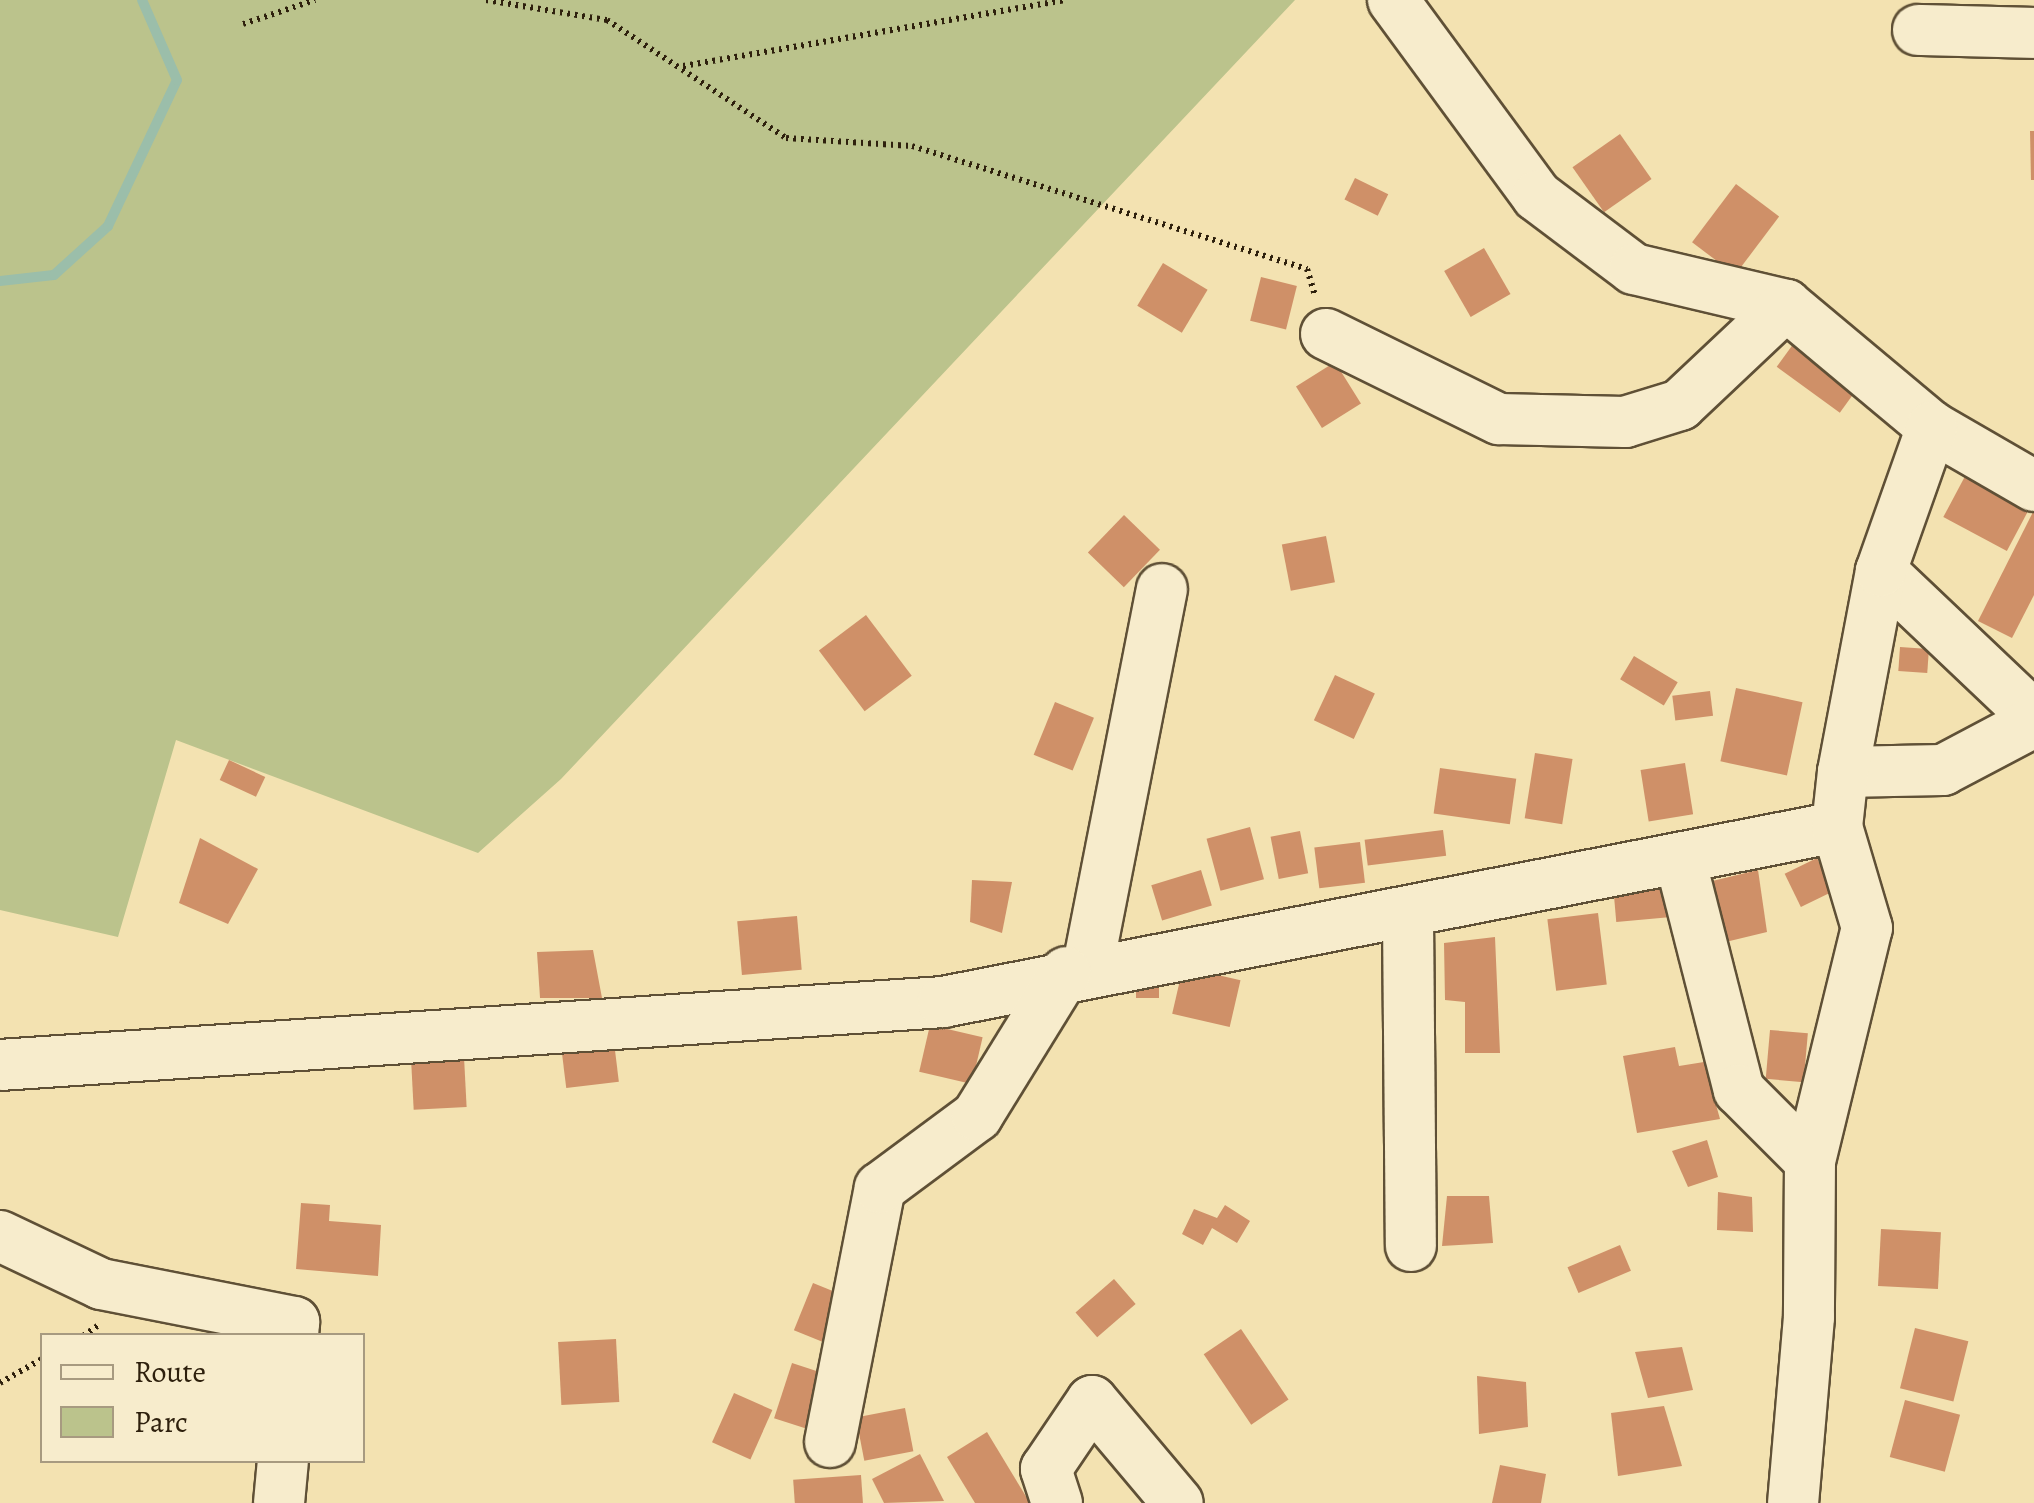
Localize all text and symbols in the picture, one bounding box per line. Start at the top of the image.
legend [40,1333,365,1463]
text: Route [134,1352,206,1392]
text: Parc [134,1402,188,1442]

